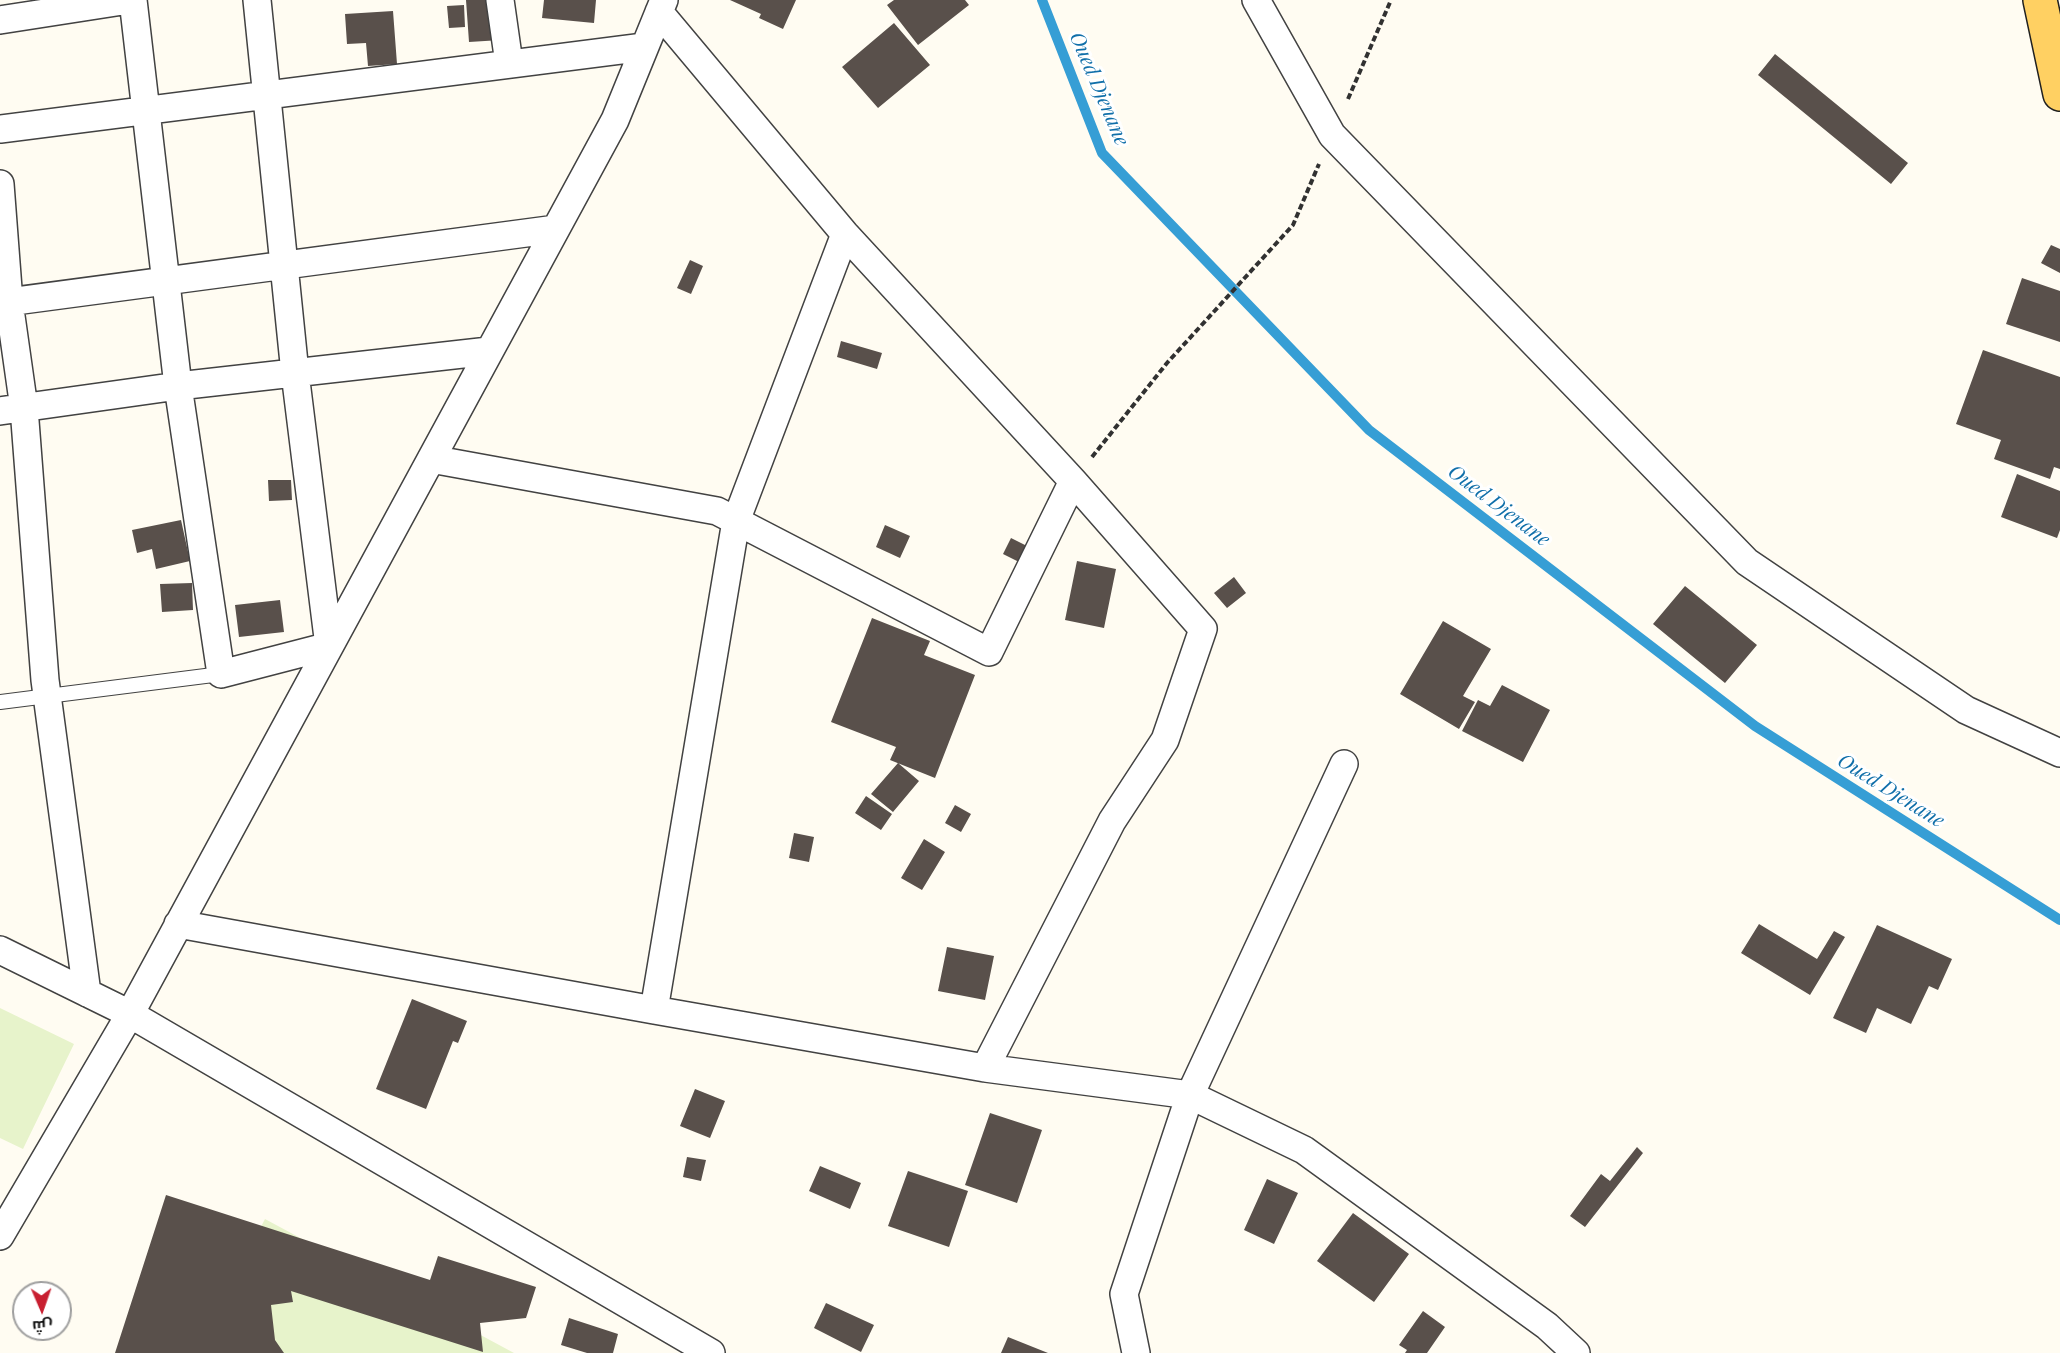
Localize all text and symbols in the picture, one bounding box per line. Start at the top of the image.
water label: Oued Djenane [1064,29,1134,149]
water label: Oued Djenane [1443,460,1555,552]
water label: Oued Djenane [1833,749,1949,833]
north arrow [12,1281,72,1341]
text: ش [32,1317,53,1338]

